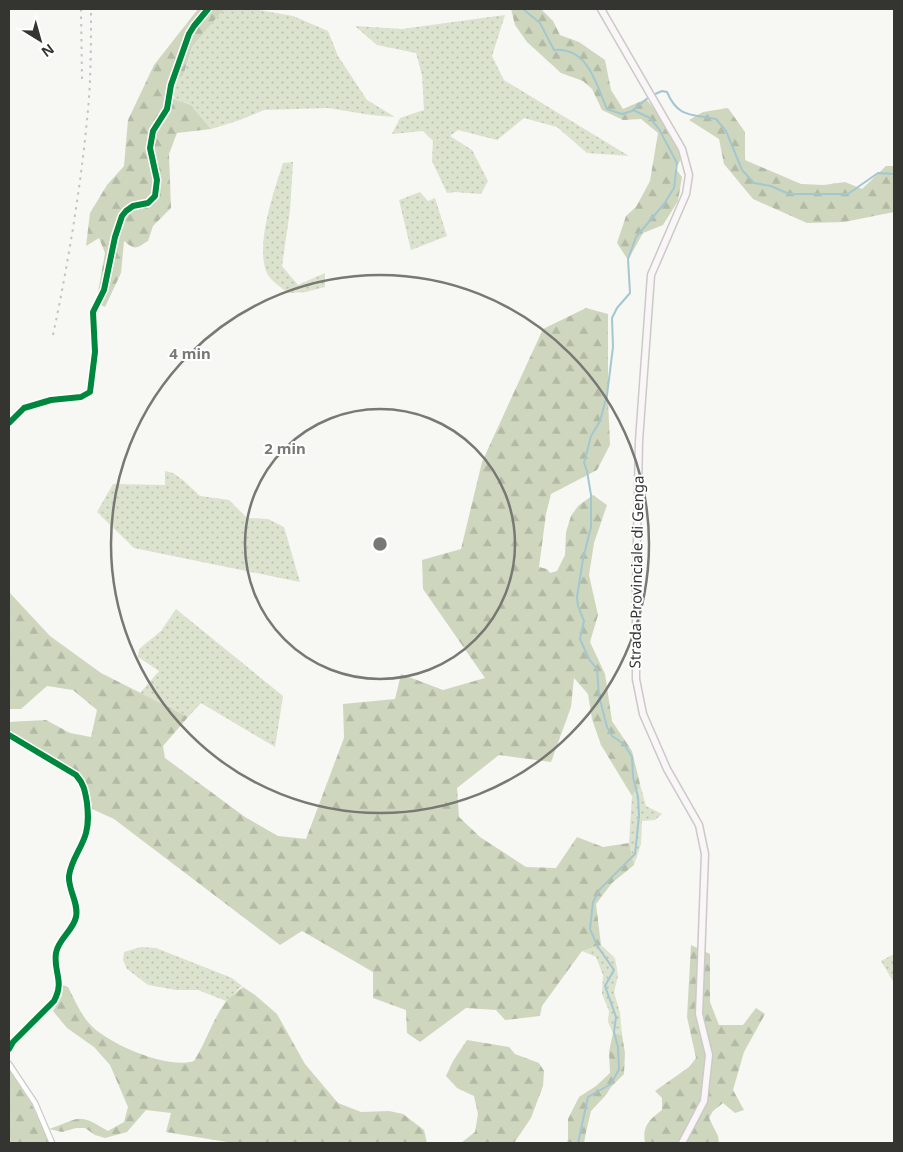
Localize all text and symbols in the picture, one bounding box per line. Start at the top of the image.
north arrow [15,15,65,65]
text: N [38,40,58,62]
text: 4 min [169,343,211,363]
text: 2 min [264,438,306,458]
street label: Strada Provinciale di Genga [624,475,648,669]
centre of rings [371,535,389,553]

